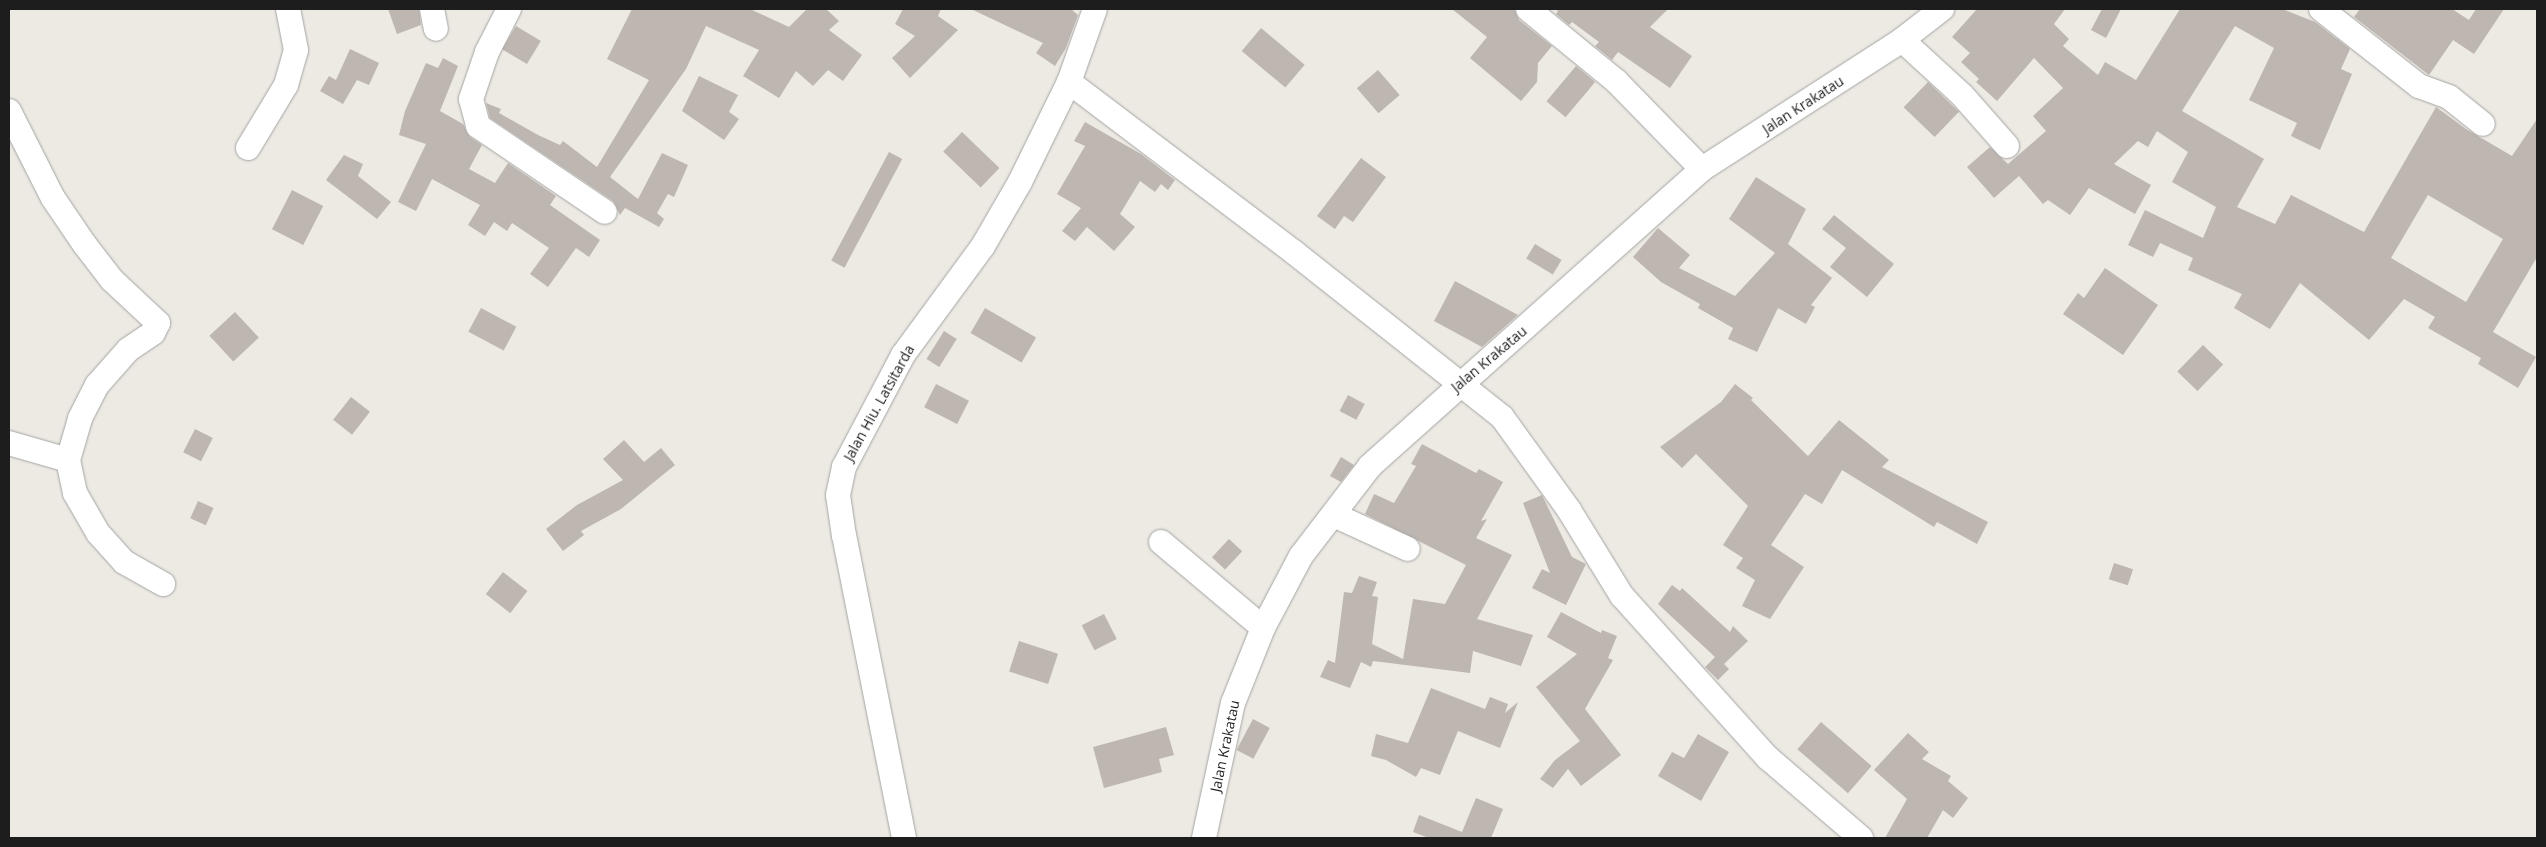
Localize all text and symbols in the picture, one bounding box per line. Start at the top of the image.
street label: Jalan Krakatau [1759,72,1847,138]
street label: Jalan Krakatau [1448,322,1530,396]
street label: Jalan Hiu. Latsitarda [840,342,918,464]
street label: Jalan Krakatau [1207,698,1243,794]

